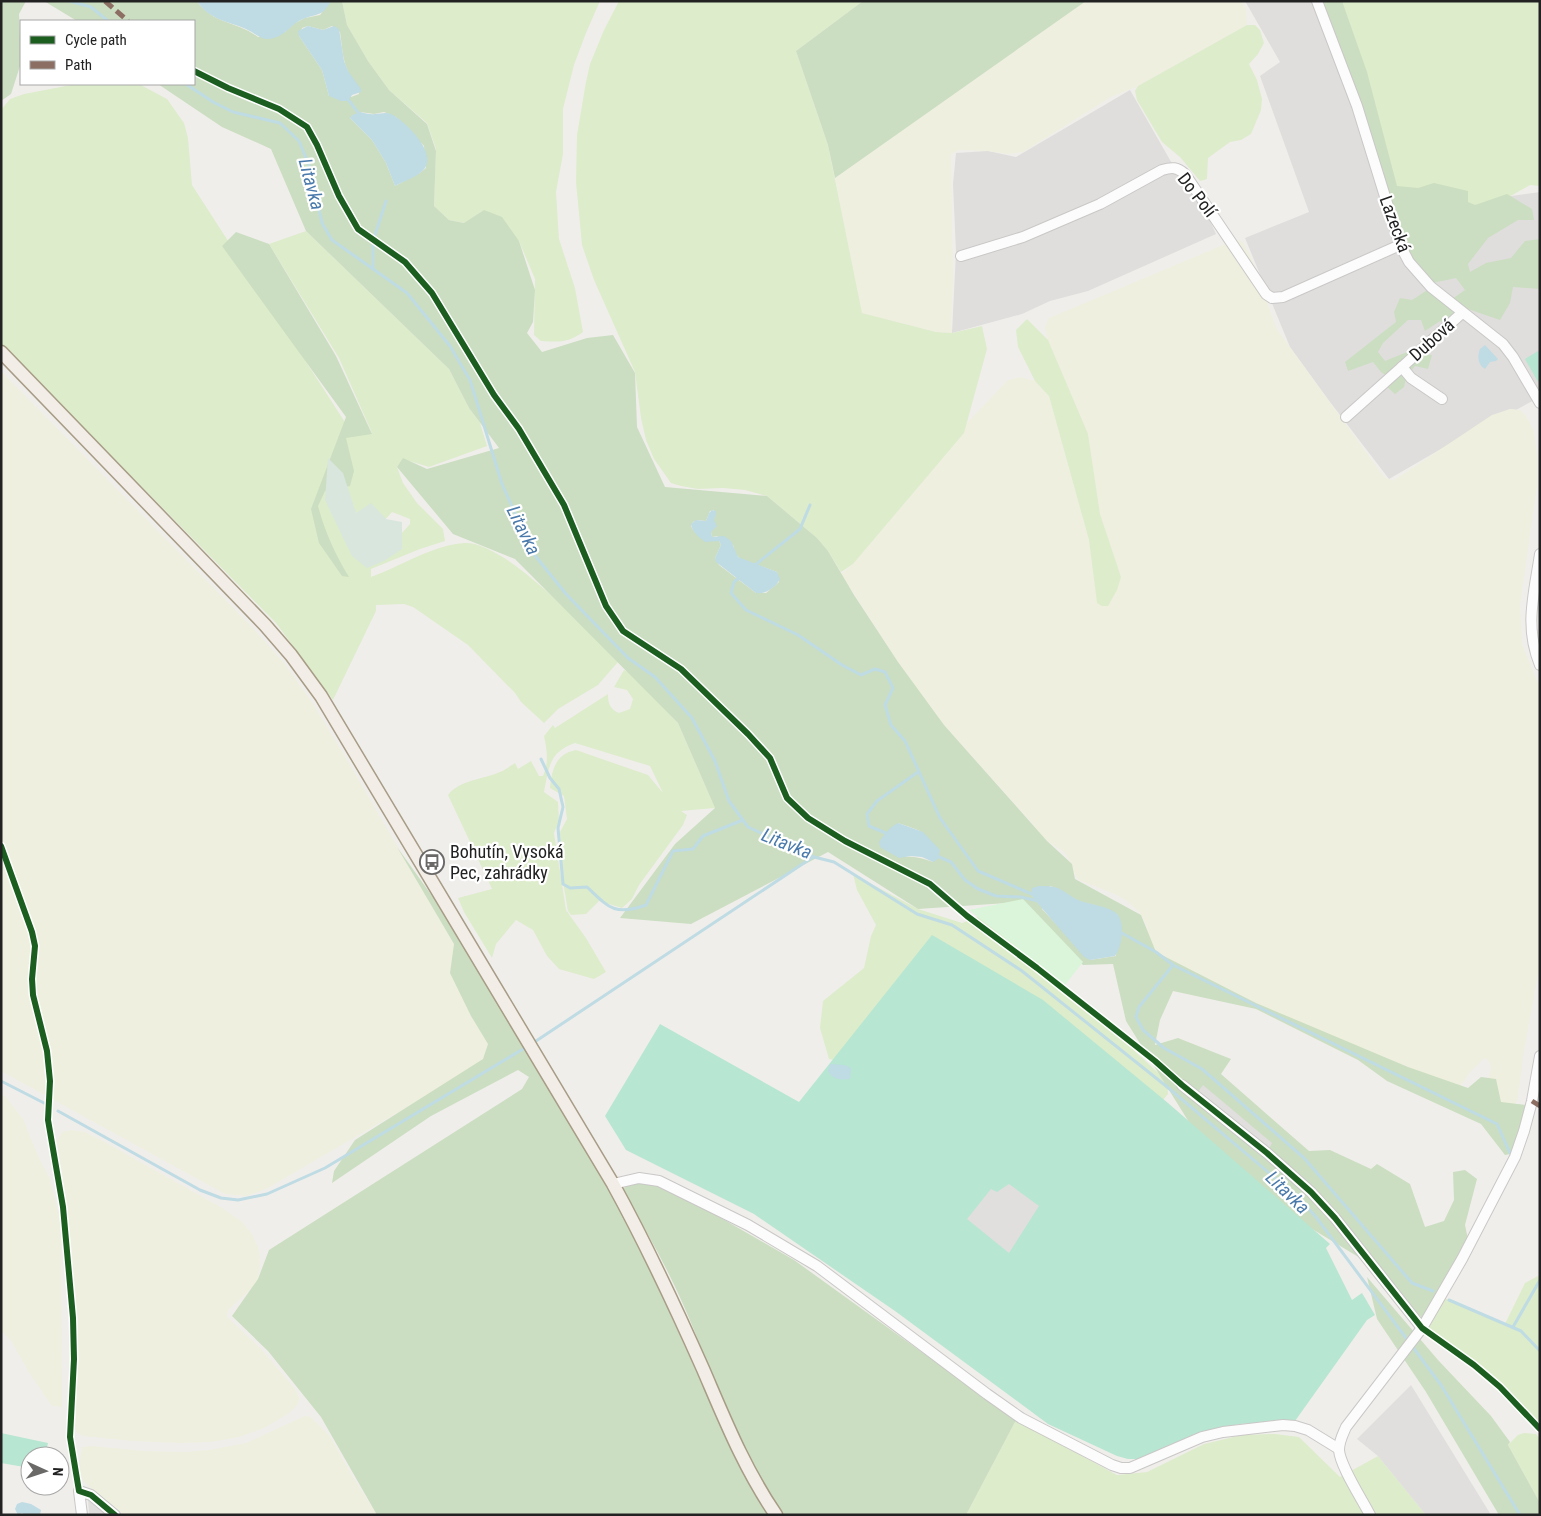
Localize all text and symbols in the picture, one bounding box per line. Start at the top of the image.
legend [20,20,195,85]
text: Cycle path [65,31,127,49]
text: Path [65,56,92,74]
water label: Litavka [294,156,329,212]
street label: Do Polí [1174,168,1222,222]
street label: Lazecká [1376,193,1415,255]
street label: Dubová [1405,314,1458,365]
water label: Litavka [502,502,545,559]
water label: Litavka [758,823,815,864]
place label: Bohutín, Vysoká Pec, zahrádky [450,841,564,883]
bus stop icon: Bohutín, Vysoká Pec, zahrádky [419,849,445,875]
water label: Litavka [1261,1166,1314,1219]
north arrow [20,1446,70,1496]
text: N [50,1467,66,1476]

